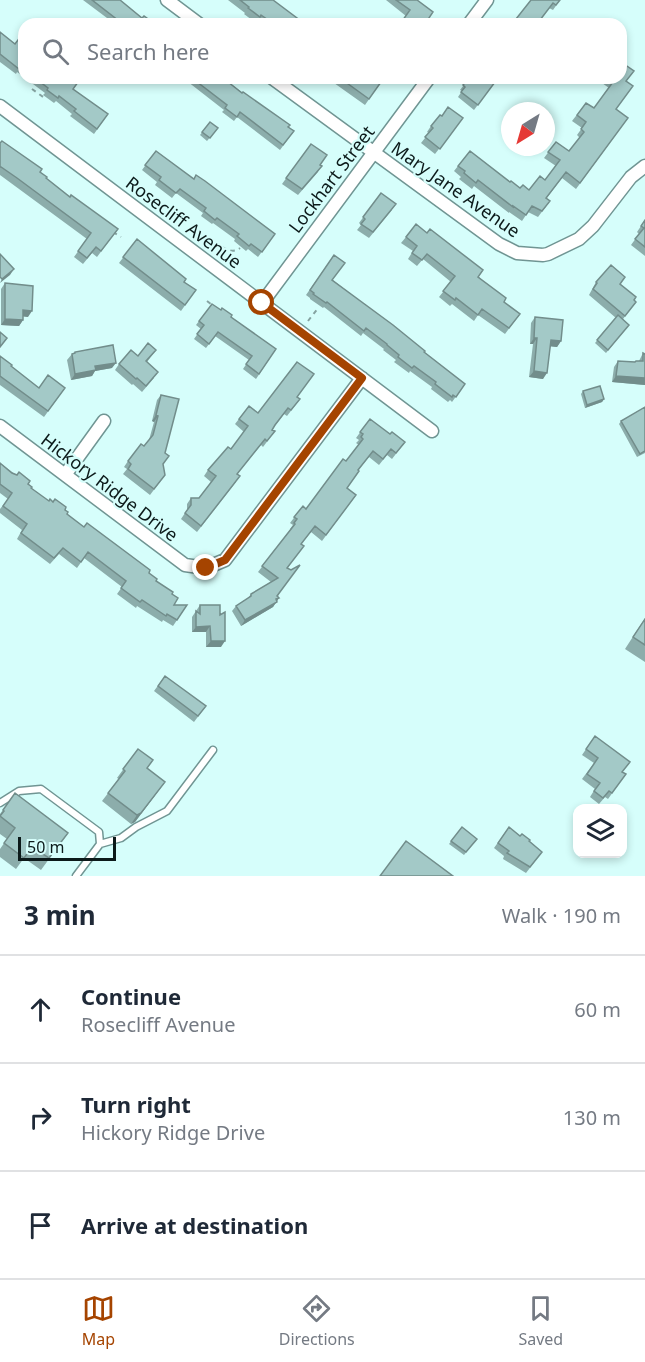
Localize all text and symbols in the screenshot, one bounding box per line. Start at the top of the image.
search box [18,18,627,84]
icon: search [39,35,72,68]
text: Search here [87,36,209,66]
north arrow [501,102,555,156]
street label: Lockhart Street [283,120,380,238]
street label: Mary Jane Avenue [387,136,525,242]
street label: Rosecliff Avenue [121,171,247,273]
route start [248,289,274,315]
street label: Hickory Ridge Drive [37,428,183,546]
route end [192,554,218,580]
map controls [573,804,627,858]
button: layers [573,804,627,858]
scale bar [18,834,116,862]
text: 50 m [27,836,64,858]
text: 3 min [24,897,96,933]
text: Walk · 190 m [502,902,621,929]
text: Continue [81,981,181,1011]
icon: ahead [24,993,57,1026]
text: 60 m [574,996,621,1023]
text: Rosecliff Avenue [81,1011,236,1038]
text: Turn right [81,1089,191,1119]
icon: right [24,1101,57,1134]
text: 130 m [563,1104,621,1131]
text: Hickory Ridge Drive [81,1119,265,1146]
icon: arrive [24,1209,57,1242]
text: Arrive at destination [81,1210,308,1240]
tab: Map [82,1292,115,1350]
tab: Directions [279,1292,355,1350]
tab: Saved [518,1292,563,1350]

